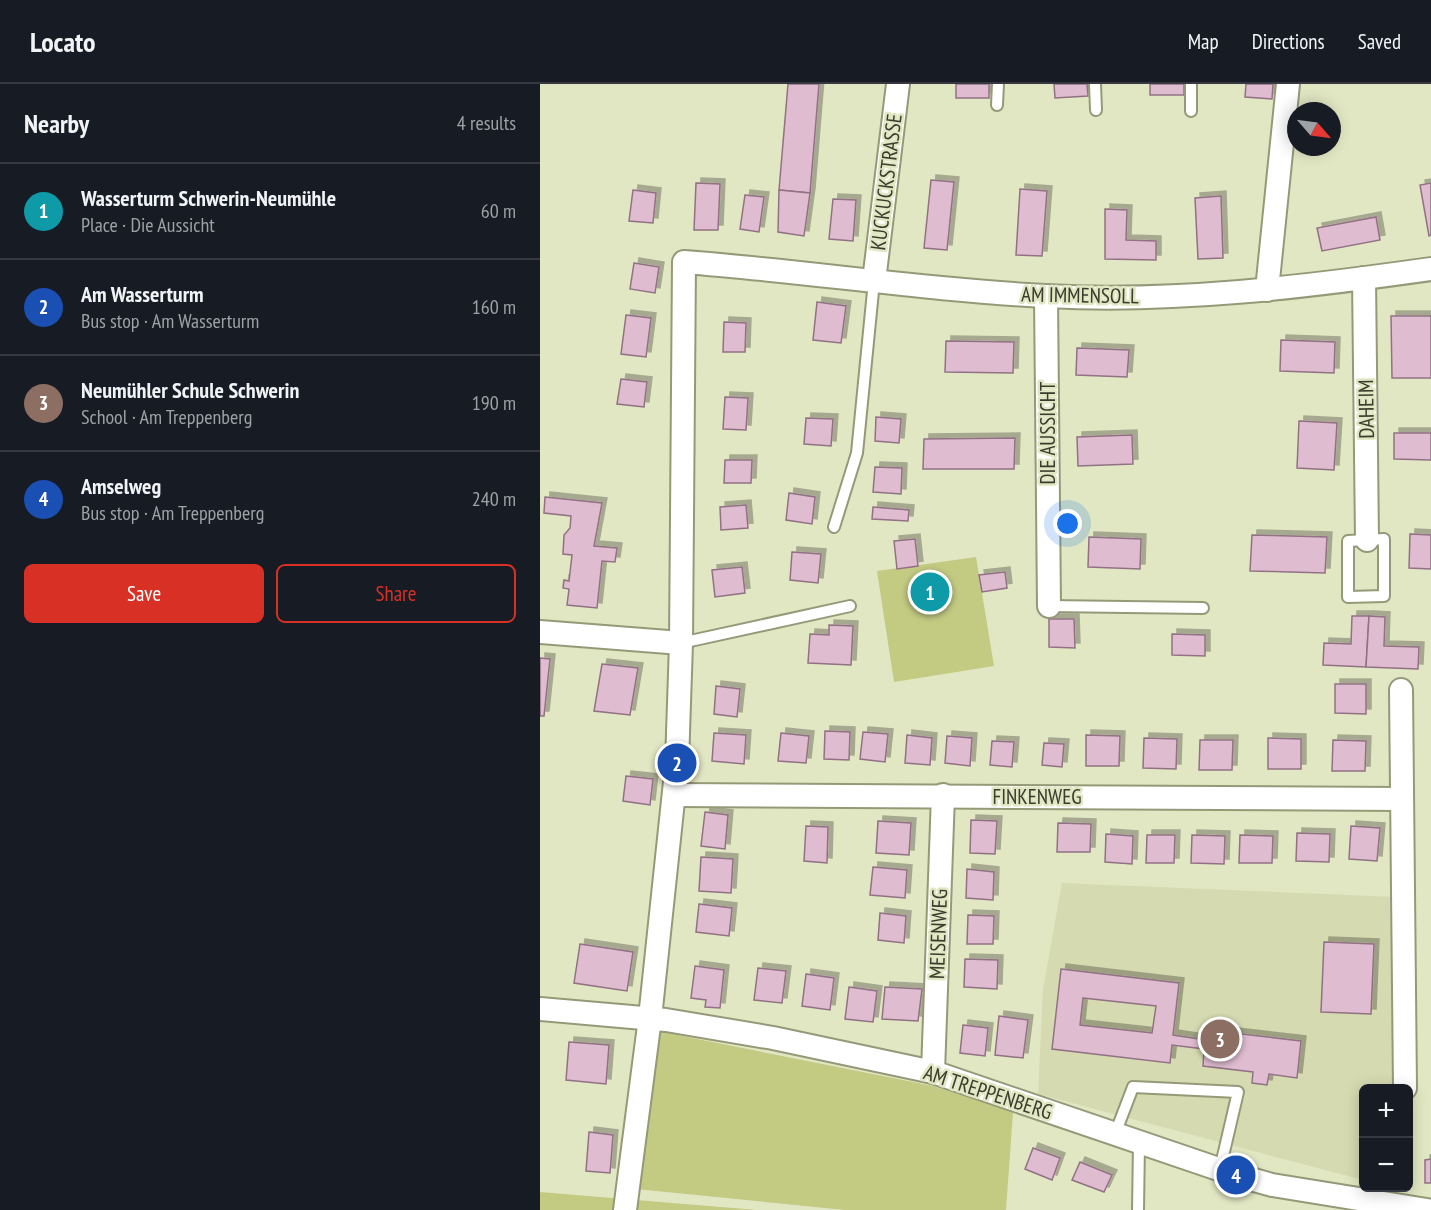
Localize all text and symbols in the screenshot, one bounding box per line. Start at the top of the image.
text: Locato [30,23,96,60]
text: Map [1188,28,1219,55]
text: Directions [1252,28,1325,55]
text: Saved [1358,28,1401,55]
north arrow [1287,102,1341,156]
text: Nearby [24,107,89,140]
text: 4 results [457,110,516,136]
street label: KUCKUCKSTRASSE [864,112,908,252]
text: Wasserturm Schwerin-Neumühle [81,184,336,212]
text: 1 [39,198,48,224]
text: 60 m [481,198,516,224]
text: Place · Die Aussicht [81,212,215,238]
text: Am Wasserturm [81,280,204,308]
street label: AM IMMENSOLL [1021,280,1139,310]
text: 2 [39,294,48,320]
text: 160 m [472,294,516,320]
text: Bus stop · Am Wasserturm [81,308,259,334]
text: Neumühler Schule Schwerin [81,376,299,404]
street label: DAHEIM [1352,379,1380,439]
street label: DIE AUSSICHT [1034,381,1061,484]
text: 3 [39,390,48,416]
text: 190 m [472,390,516,416]
text: School · Am Treppenberg [81,404,252,430]
text: Amselweg [81,472,161,500]
text: 4 [39,486,48,512]
text: 240 m [472,486,516,512]
text: Bus stop · Am Treppenberg [81,500,264,526]
your location [1053,509,1082,538]
button: Save [24,564,264,623]
button: Share [276,564,516,623]
pin: 1 [910,570,950,614]
pin: 2 [658,740,696,786]
street label: FINKENWEG [993,783,1081,810]
street label: MEISENWEG [923,889,953,979]
pin: 3 [1200,1016,1240,1062]
street label: AM TREPPENBERG [920,1059,1056,1125]
map controls [1359,1084,1413,1192]
button: + [1359,1084,1413,1138]
button: − [1359,1138,1413,1192]
pin: 4 [1216,1152,1256,1198]

